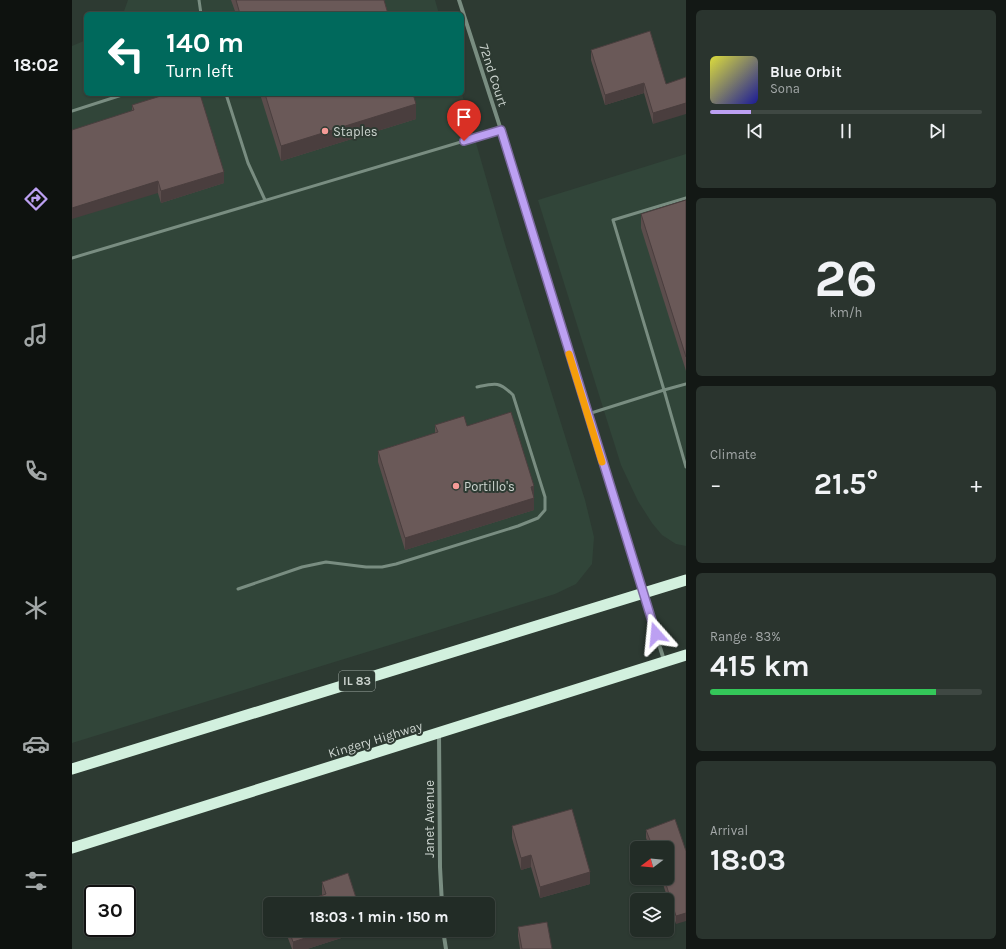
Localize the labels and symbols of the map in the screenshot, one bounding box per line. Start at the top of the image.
street label: 72nd Court [476,42,511,108]
pin [447,100,481,141]
place label: Staples [333,124,378,139]
marker: Staples [320,126,330,136]
place label: Portillo's [464,479,515,494]
marker: Portillo's [451,481,461,491]
position arrow [635,613,677,655]
road number: IL 83 [339,671,375,691]
street label: Kingery Highway [326,718,424,761]
street label: Janet Avenue [422,780,437,858]
north arrow [630,841,674,885]
speed limit sign: 30 [84,885,136,937]

